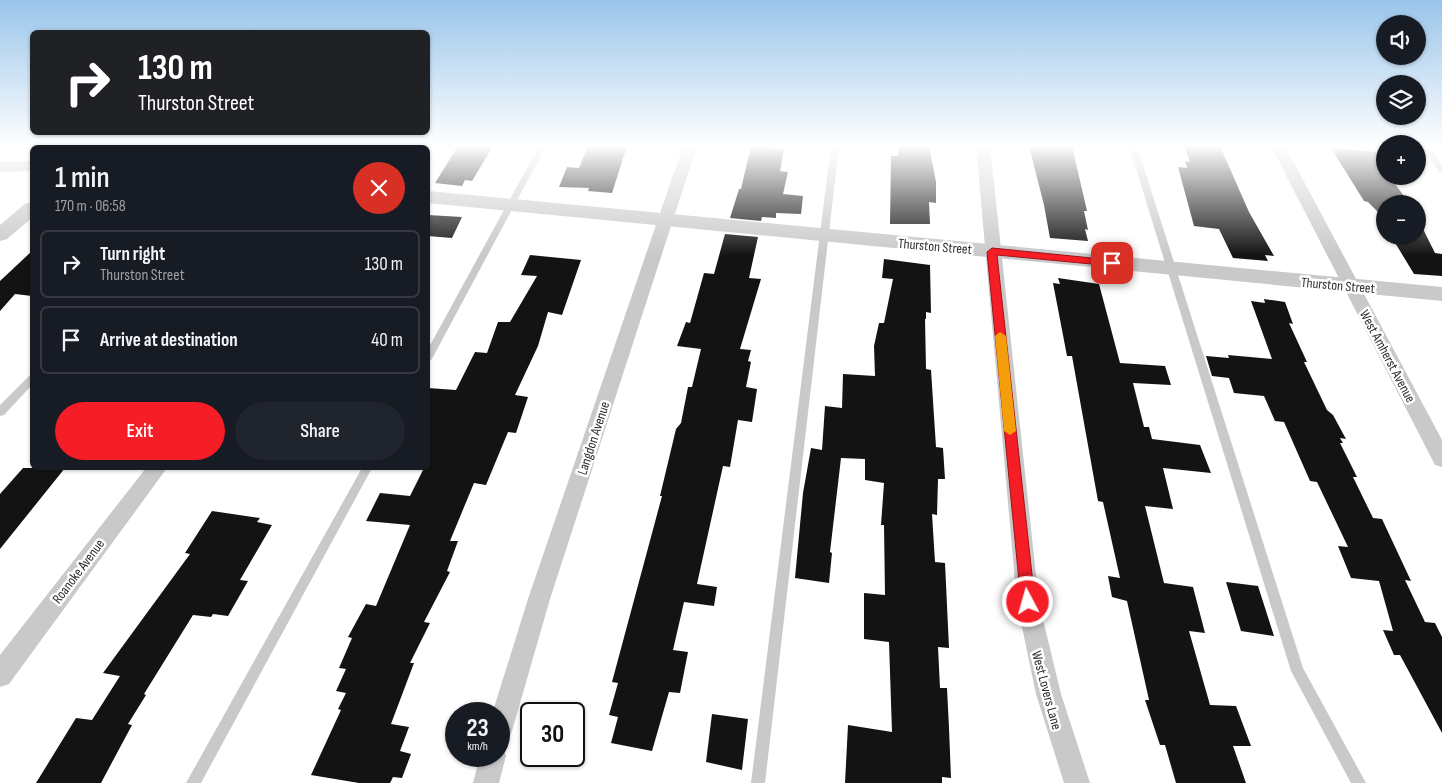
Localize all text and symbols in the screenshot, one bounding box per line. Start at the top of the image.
map controls [1376,15,1426,245]
button: sound [1376,15,1426,65]
text: 130 m [138,47,213,90]
icon: right [55,50,120,115]
button: layers [1376,75,1426,125]
text: Thurston Street [138,90,254,117]
button: + [1376,135,1426,185]
text: 1 min [55,160,110,196]
button: close [353,162,405,214]
button: − [1376,195,1426,245]
text: 170 m · 06:58 [55,197,126,216]
street label: Thurston Street [897,235,973,258]
pin [1091,242,1133,284]
text: Turn right [100,243,165,266]
icon: arrive [1098,249,1126,277]
icon: right [57,250,85,278]
text: 130 m [365,253,403,276]
text: Thurston Street [100,266,185,285]
street label: Thurston Street [1300,274,1376,297]
street label: West Amherst Avenue [1356,307,1419,405]
icon: arrive [57,326,85,354]
text: Arrive at destination [100,329,238,352]
text: 40 m [371,329,403,352]
street label: Langdon Avenue [574,399,613,477]
button: Exit [55,402,225,460]
button: Share [235,402,405,460]
street label: Roanoke Avenue [49,536,108,607]
position arrow [1001,575,1053,627]
street label: West Lovers Lane [1028,649,1065,731]
speed limit sign: 30 [520,702,585,767]
text: 23 [466,713,489,744]
text: km/h [467,739,488,754]

